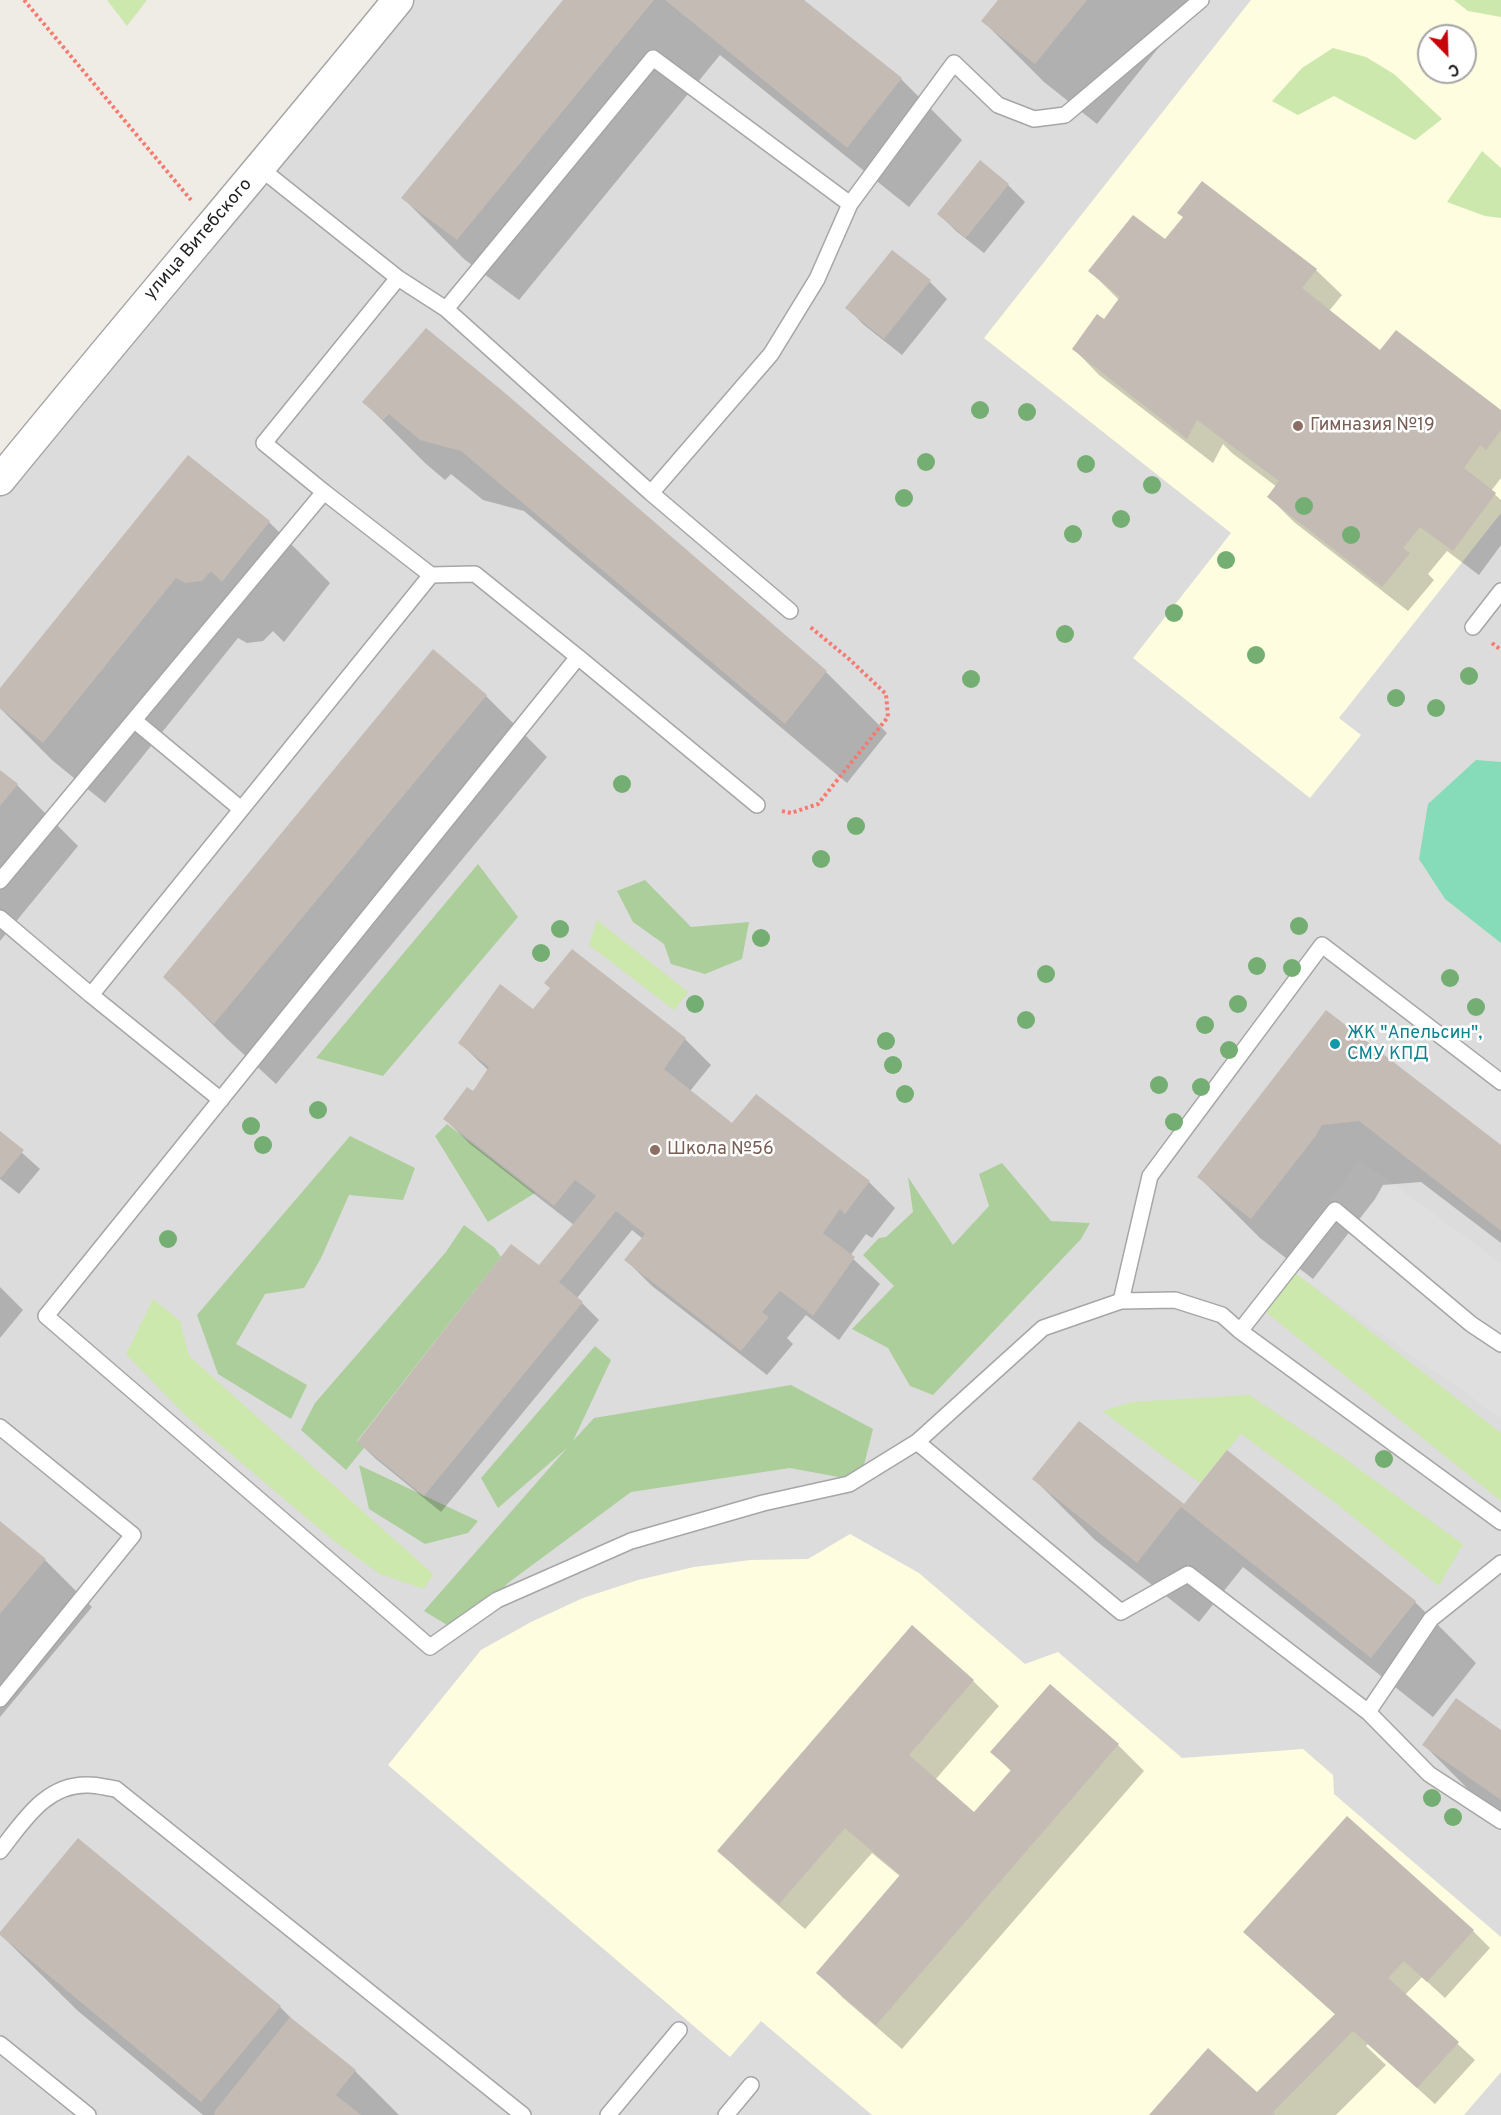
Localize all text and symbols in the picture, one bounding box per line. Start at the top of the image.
north arrow [1417,24,1477,84]
text: С [1445,58,1462,80]
street label: улица Витебского [140,175,258,305]
place label: Гимназия №19 [1310,415,1435,437]
marker: Гимназия №19 [1291,419,1305,433]
place label: ЖК "Апельсин", СМУ КПД [1347,1023,1482,1066]
marker: ЖК "Апельсин", СМУ КПД [1328,1037,1342,1051]
place label: Школа №56 [667,1139,774,1161]
marker: Школа №56 [648,1143,662,1157]

